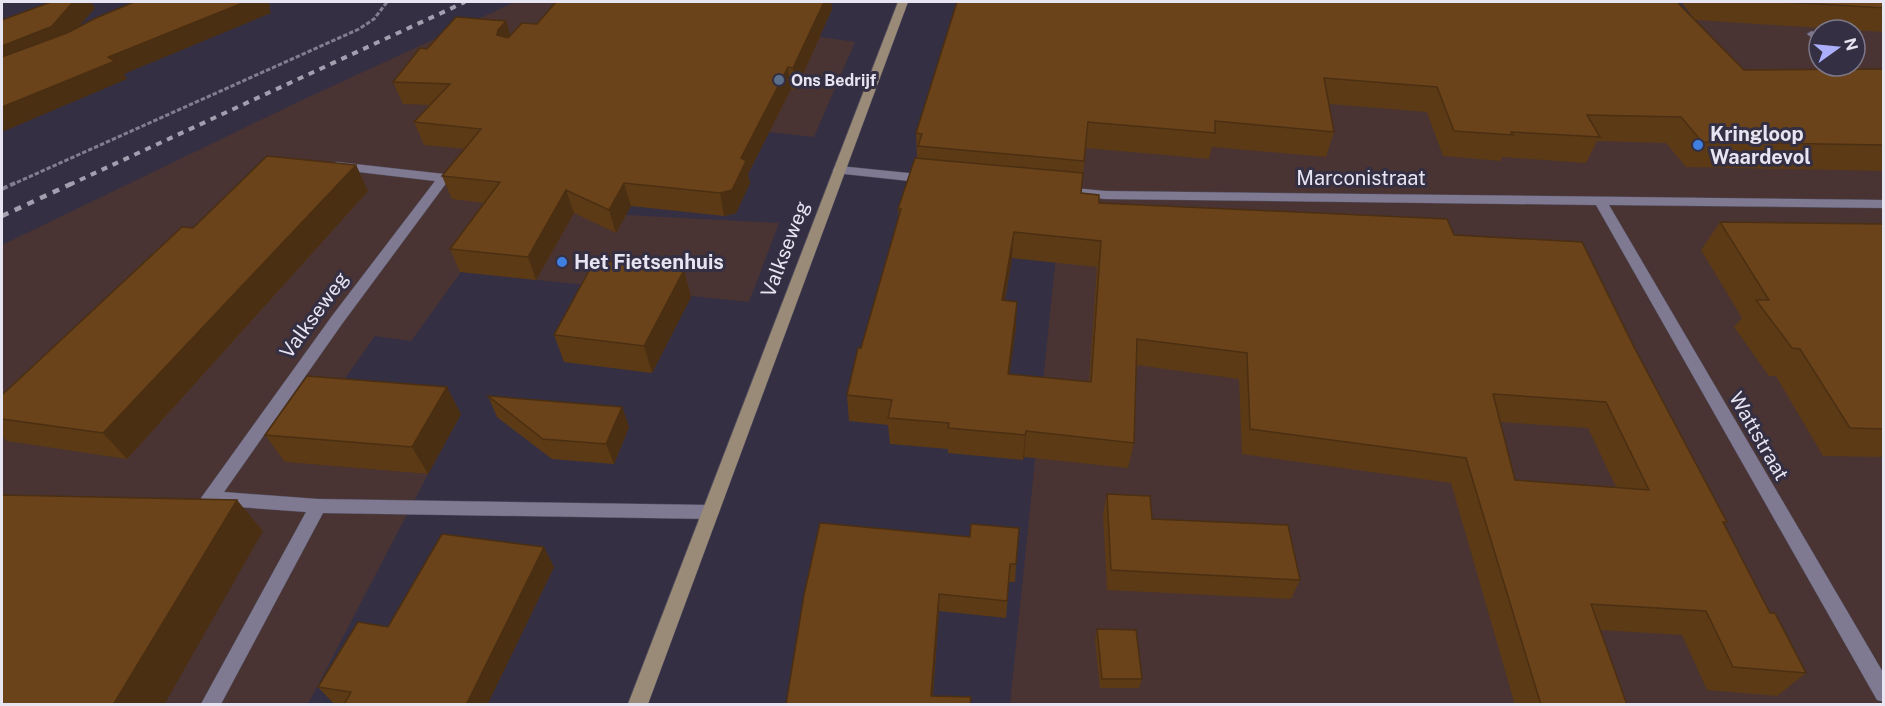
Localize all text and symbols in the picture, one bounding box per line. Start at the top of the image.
north arrow [1807,18,1867,78]
text: N [1840,36,1862,53]
place label: Ons Bedrijf [791,71,877,90]
marker: Ons Bedrijf [772,73,786,87]
place label: Kringloop Waardevol [1710,122,1811,169]
marker: Kringloop Waardevol [1691,138,1705,152]
street label: Marconistraat [1296,166,1426,190]
street label: Valkseweg [756,198,814,300]
place label: Het Fietsenhuis [574,250,724,274]
marker: Het Fietsenhuis [555,255,569,269]
street label: Valkseweg [275,267,353,363]
street label: Wattstraat [1724,388,1794,484]

